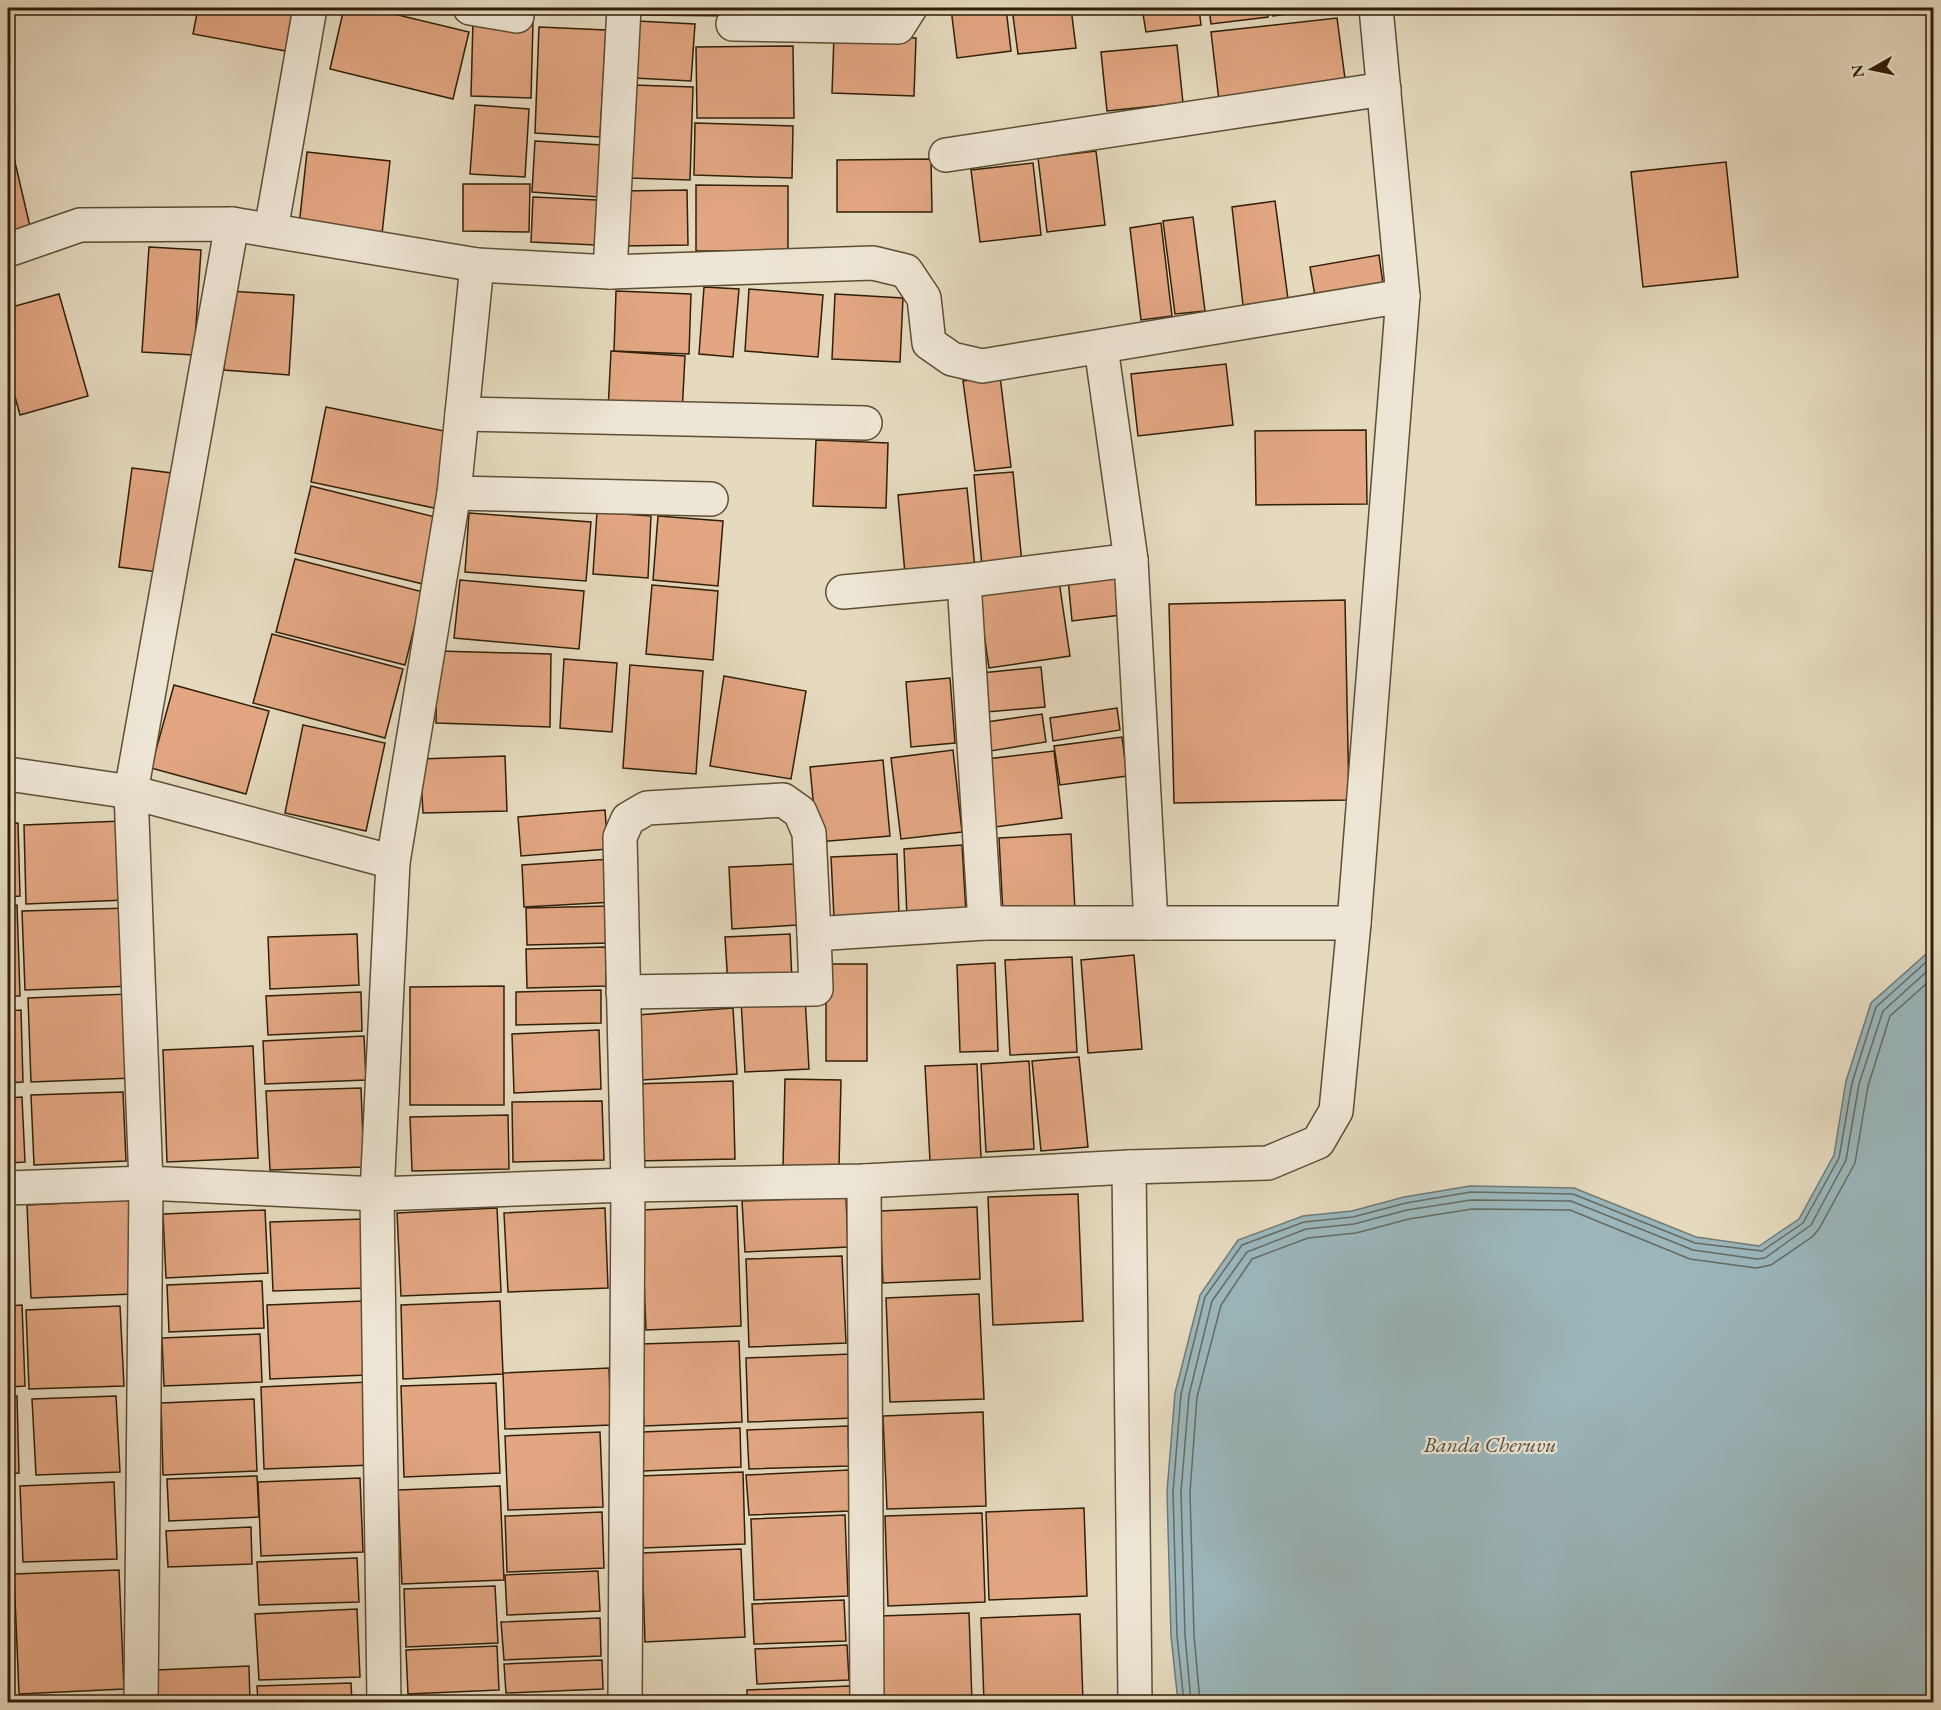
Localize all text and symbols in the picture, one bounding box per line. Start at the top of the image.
north arrow [1842,39,1902,99]
text: N [1846,63,1869,79]
water label: Banda Cheruvu [1423,1430,1556,1459]

